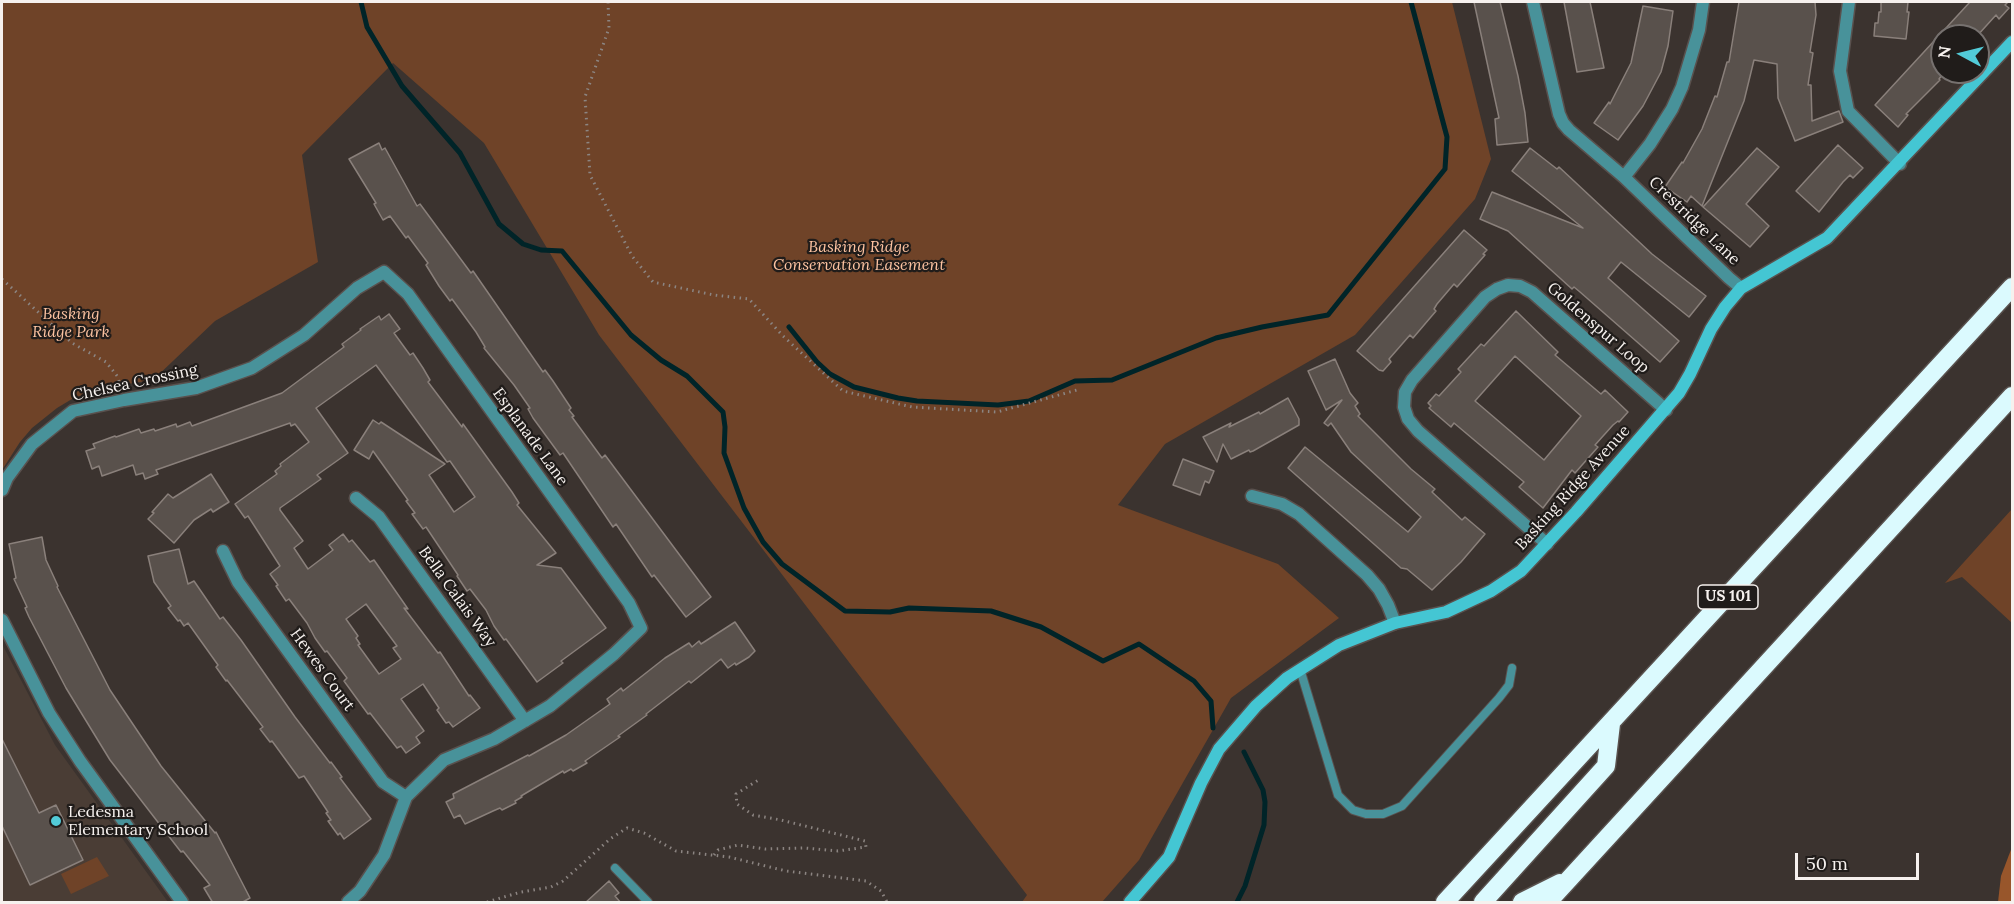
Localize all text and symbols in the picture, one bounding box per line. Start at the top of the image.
north arrow [1930,24,1990,84]
text: N [1933,45,1955,59]
street label: Crestridge Lane [1644,173,1744,269]
park label: Basking Ridge Conservation Easement [773,237,945,275]
street label: Goldenspur Loop [1543,278,1653,378]
park label: Basking Ridge Park [32,304,110,342]
street label: Chelsea Crossing [71,360,199,406]
street label: Esplanade Lane [488,384,572,490]
street label: Basking Ridge Avenue [1512,422,1634,554]
street label: Bella Calais Way [414,543,500,651]
road number: US 101 [1698,585,1758,609]
street label: Hewes Court [286,625,358,715]
place label: Ledesma Elementary School [68,802,208,840]
marker: Ledesma Elementary School [49,814,63,828]
scale bar [1798,841,1922,879]
text: 50 m [1806,852,1848,875]

